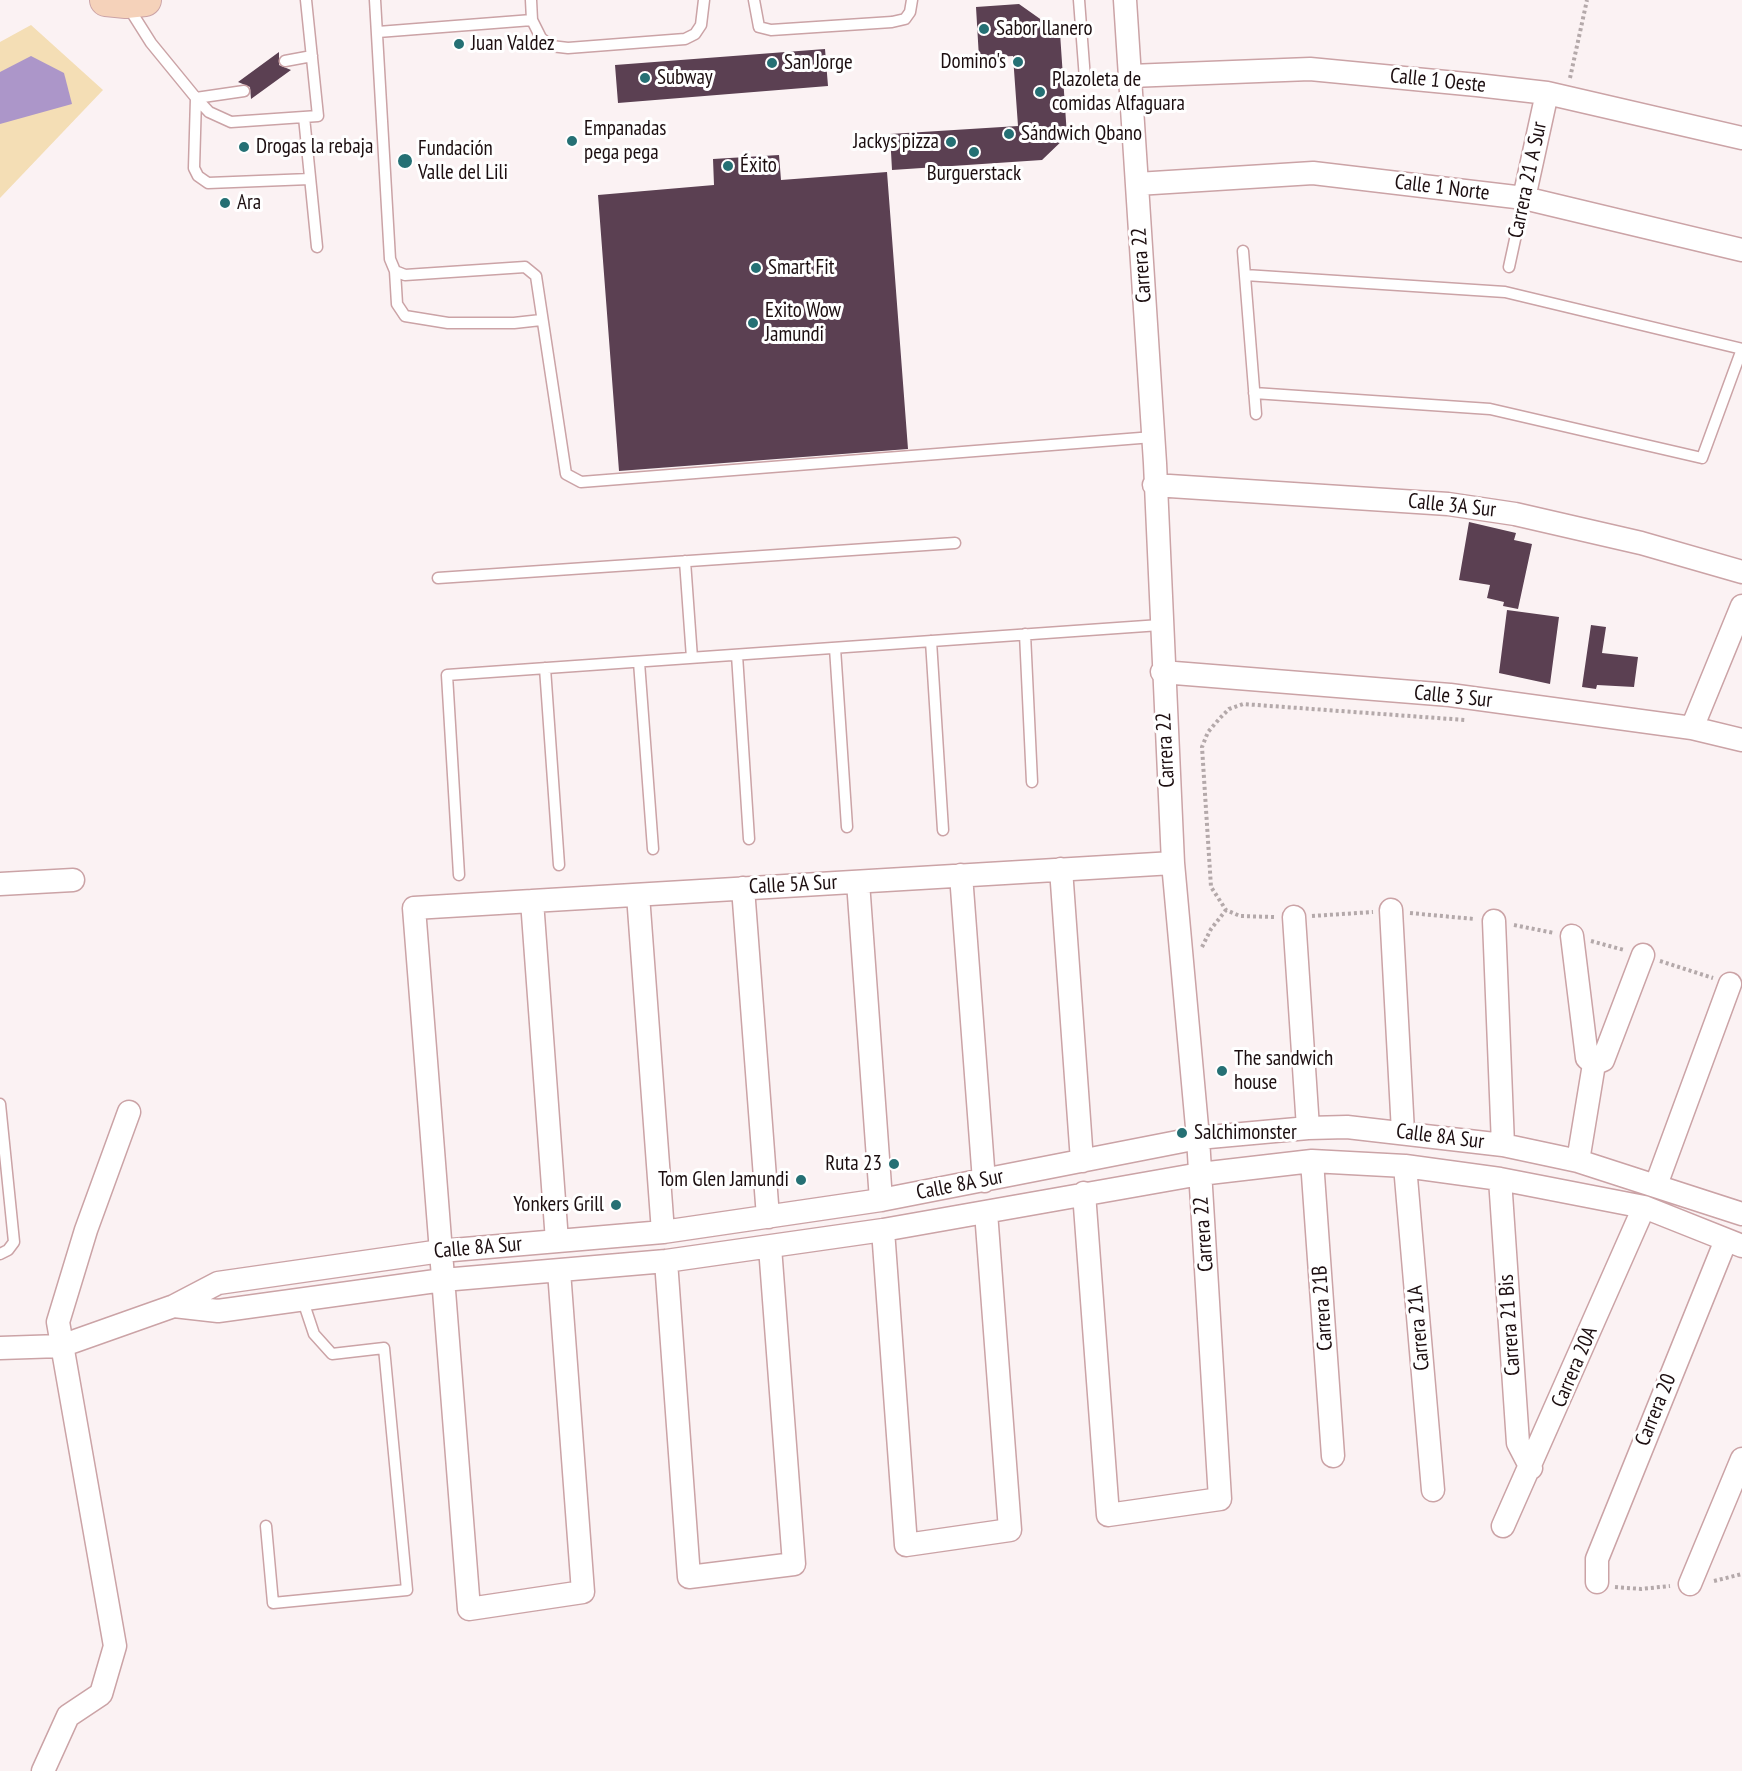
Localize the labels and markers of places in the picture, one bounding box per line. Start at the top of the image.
place label: Sabor llanero [996,16,1093,42]
marker: Sabor llanero [977,22,991,36]
place label: Juan Valdez [471,31,555,57]
marker: Juan Valdez [452,37,466,51]
place label: Domino's [941,49,1006,75]
place label: San Jorge [784,50,853,76]
marker: Domino's [1011,55,1025,69]
marker: San Jorge [765,56,779,70]
place label: Subway [657,65,713,91]
place label: Plazoleta de comidas Alfaguara [1052,67,1185,117]
marker: Subway [638,71,652,85]
marker: Plazoleta de comidas Alfaguara [1033,85,1047,99]
place label: Empanadas pega pega [584,116,666,166]
place label: Sándwich Qbano [1021,121,1142,147]
marker: Sándwich Qbano [1002,127,1016,141]
place label: Jackys pizza [853,129,939,155]
place label: Drogas la rebaja [256,134,373,160]
marker: Empanadas pega pega [565,134,579,148]
marker: Jackys pizza [944,135,958,149]
place label: Fundación Valle del Lili [418,136,508,186]
marker: Drogas la rebaja [237,140,251,154]
marker: Burguerstack [967,145,981,159]
marker: Fundación Valle del Lili [396,152,414,170]
place label: Éxito [740,153,777,179]
marker: Éxito [721,159,735,173]
place label: Burguerstack [927,161,1021,187]
place label: Ara [237,190,261,216]
marker: Ara [218,196,232,210]
place label: Smart Fit [768,255,835,281]
marker: Smart Fit [749,261,763,275]
place label: Exito Wow Jamundi [765,298,841,348]
marker: Exito Wow Jamundi [746,316,760,330]
place label: The sandwich house [1234,1046,1333,1096]
marker: The sandwich house [1215,1064,1229,1078]
place label: Salchimonster [1194,1120,1297,1146]
marker: Salchimonster [1175,1126,1189,1140]
place label: Ruta 23 [825,1151,882,1177]
marker: Ruta 23 [887,1157,901,1171]
place label: Tom Glen Jamundi [658,1167,789,1193]
marker: Tom Glen Jamundi [794,1173,808,1187]
place label: Yonkers Grill [513,1192,604,1218]
marker: Yonkers Grill [609,1198,623,1212]

